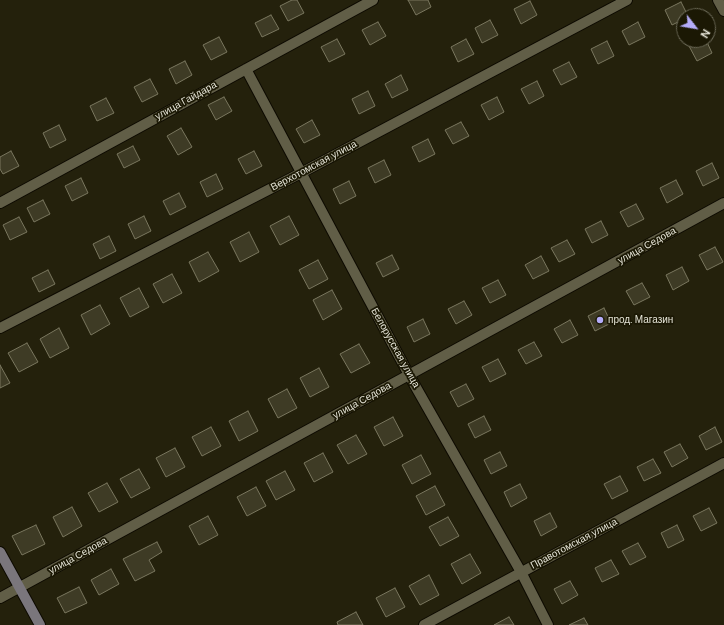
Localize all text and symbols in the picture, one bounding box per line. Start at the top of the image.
north arrow [676,8,716,48]
text: N [697,27,713,41]
street label: улица Гайдара [153,79,219,123]
street label: Верхотомская улица [269,138,359,194]
street label: улица Седова [616,225,678,267]
street label: Белорусская улица [368,306,422,390]
place label: прод. Магазин [608,314,673,326]
marker: прод. Магазин [595,315,605,325]
street label: улица Седова [331,380,393,422]
street label: Правотомская улица [529,516,619,572]
street label: улица Седова [47,535,109,577]

